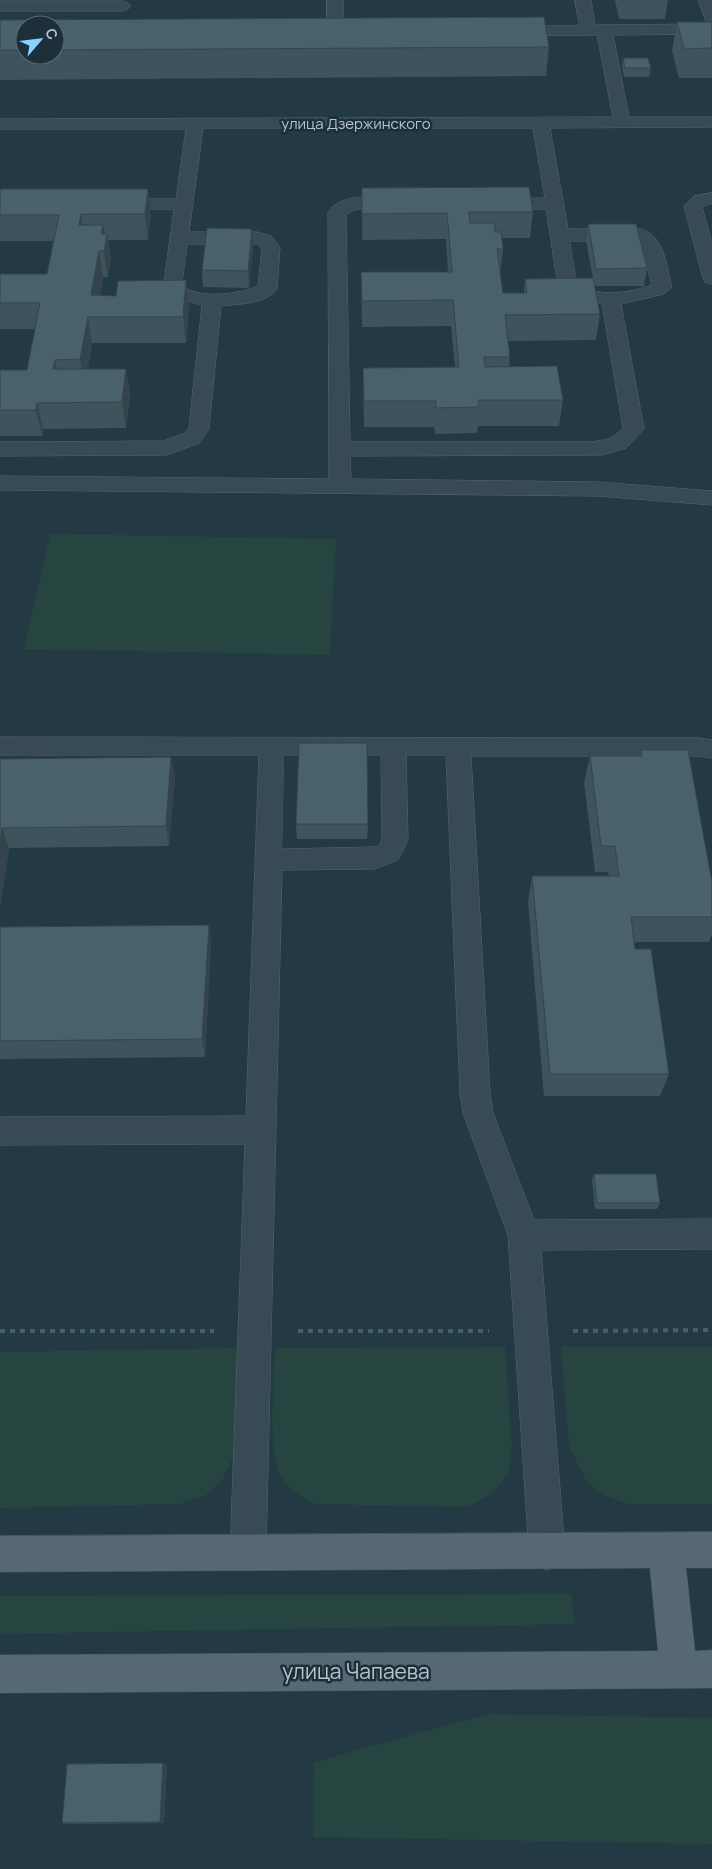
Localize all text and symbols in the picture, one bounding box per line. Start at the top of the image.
north arrow [15,15,65,65]
text: С [41,25,63,43]
street label: улица Дзержинского [281,113,431,134]
street label: улица Чапаева [282,1657,430,1685]

